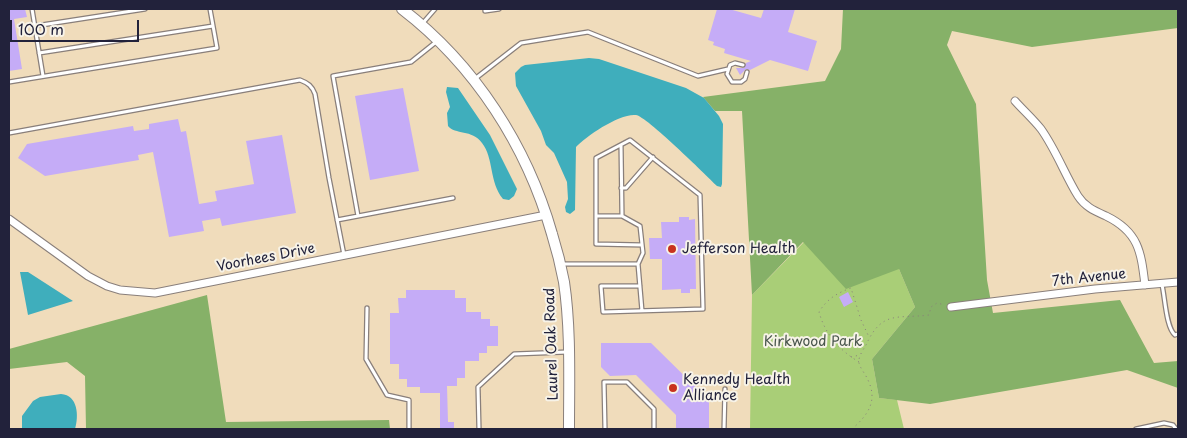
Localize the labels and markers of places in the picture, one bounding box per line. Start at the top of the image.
place label: Jefferson Health [682,241,796,257]
marker: Jefferson Health [666,243,678,255]
place label: Kennedy Health Alliance [683,372,790,404]
marker: Kennedy Health Alliance [667,382,679,394]

